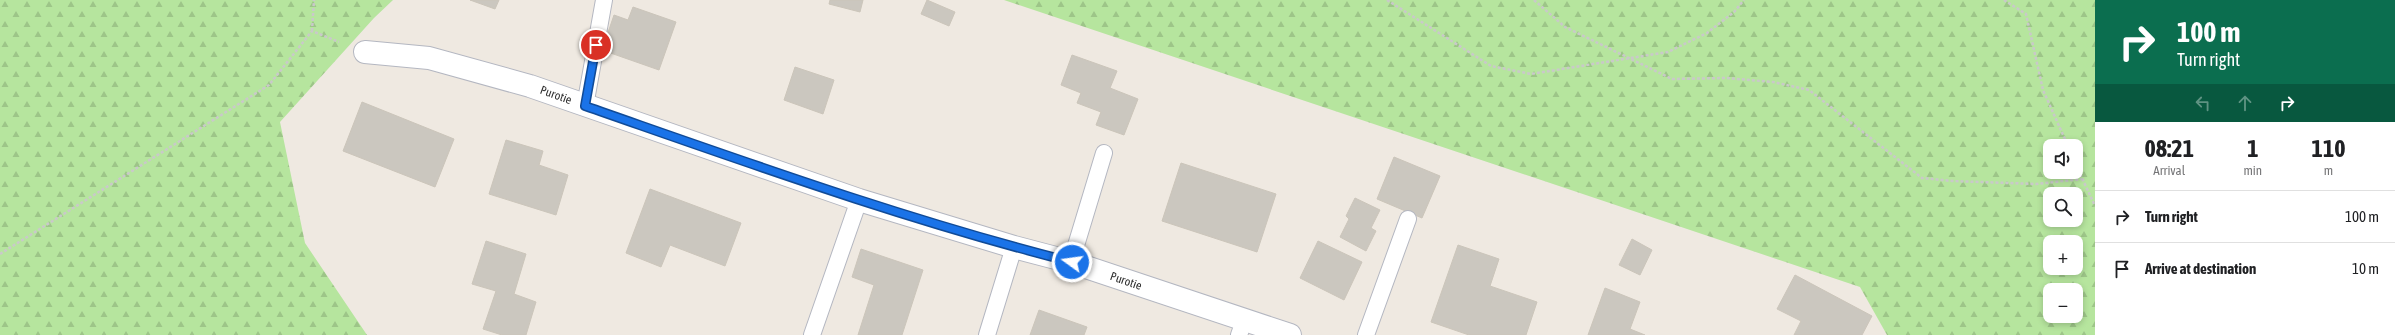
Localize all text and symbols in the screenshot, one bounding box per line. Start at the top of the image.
icon: right [2111,16,2163,68]
text: 100 m [2177,16,2240,48]
pin [579,28,613,62]
icon: arrive [585,34,607,56]
text: Turn right [2177,49,2240,70]
street label: Purotie [538,83,574,107]
icon: left [2192,92,2214,114]
icon: ahead [2234,92,2256,114]
icon: right [2276,92,2298,114]
text: 08:21 [2145,135,2194,162]
text: 1 [2247,135,2258,162]
text: 110 [2312,135,2345,162]
map controls [2043,139,2083,323]
button: sound [2043,139,2083,179]
text: Arrival [2153,163,2185,178]
text: min [2243,163,2262,178]
text: m [2324,163,2333,178]
button: search [2043,187,2083,227]
icon: right [2111,206,2133,228]
text: Turn right [2145,208,2198,225]
text: 100 m [2345,208,2379,225]
button: + [2043,235,2083,275]
position arrow [1051,241,1093,283]
icon: arrive [2111,258,2133,280]
text: Arrive at destination [2145,260,2256,277]
text: 10 m [2352,260,2379,277]
street label: Purotie [1108,269,1144,293]
button: − [2043,283,2083,323]

